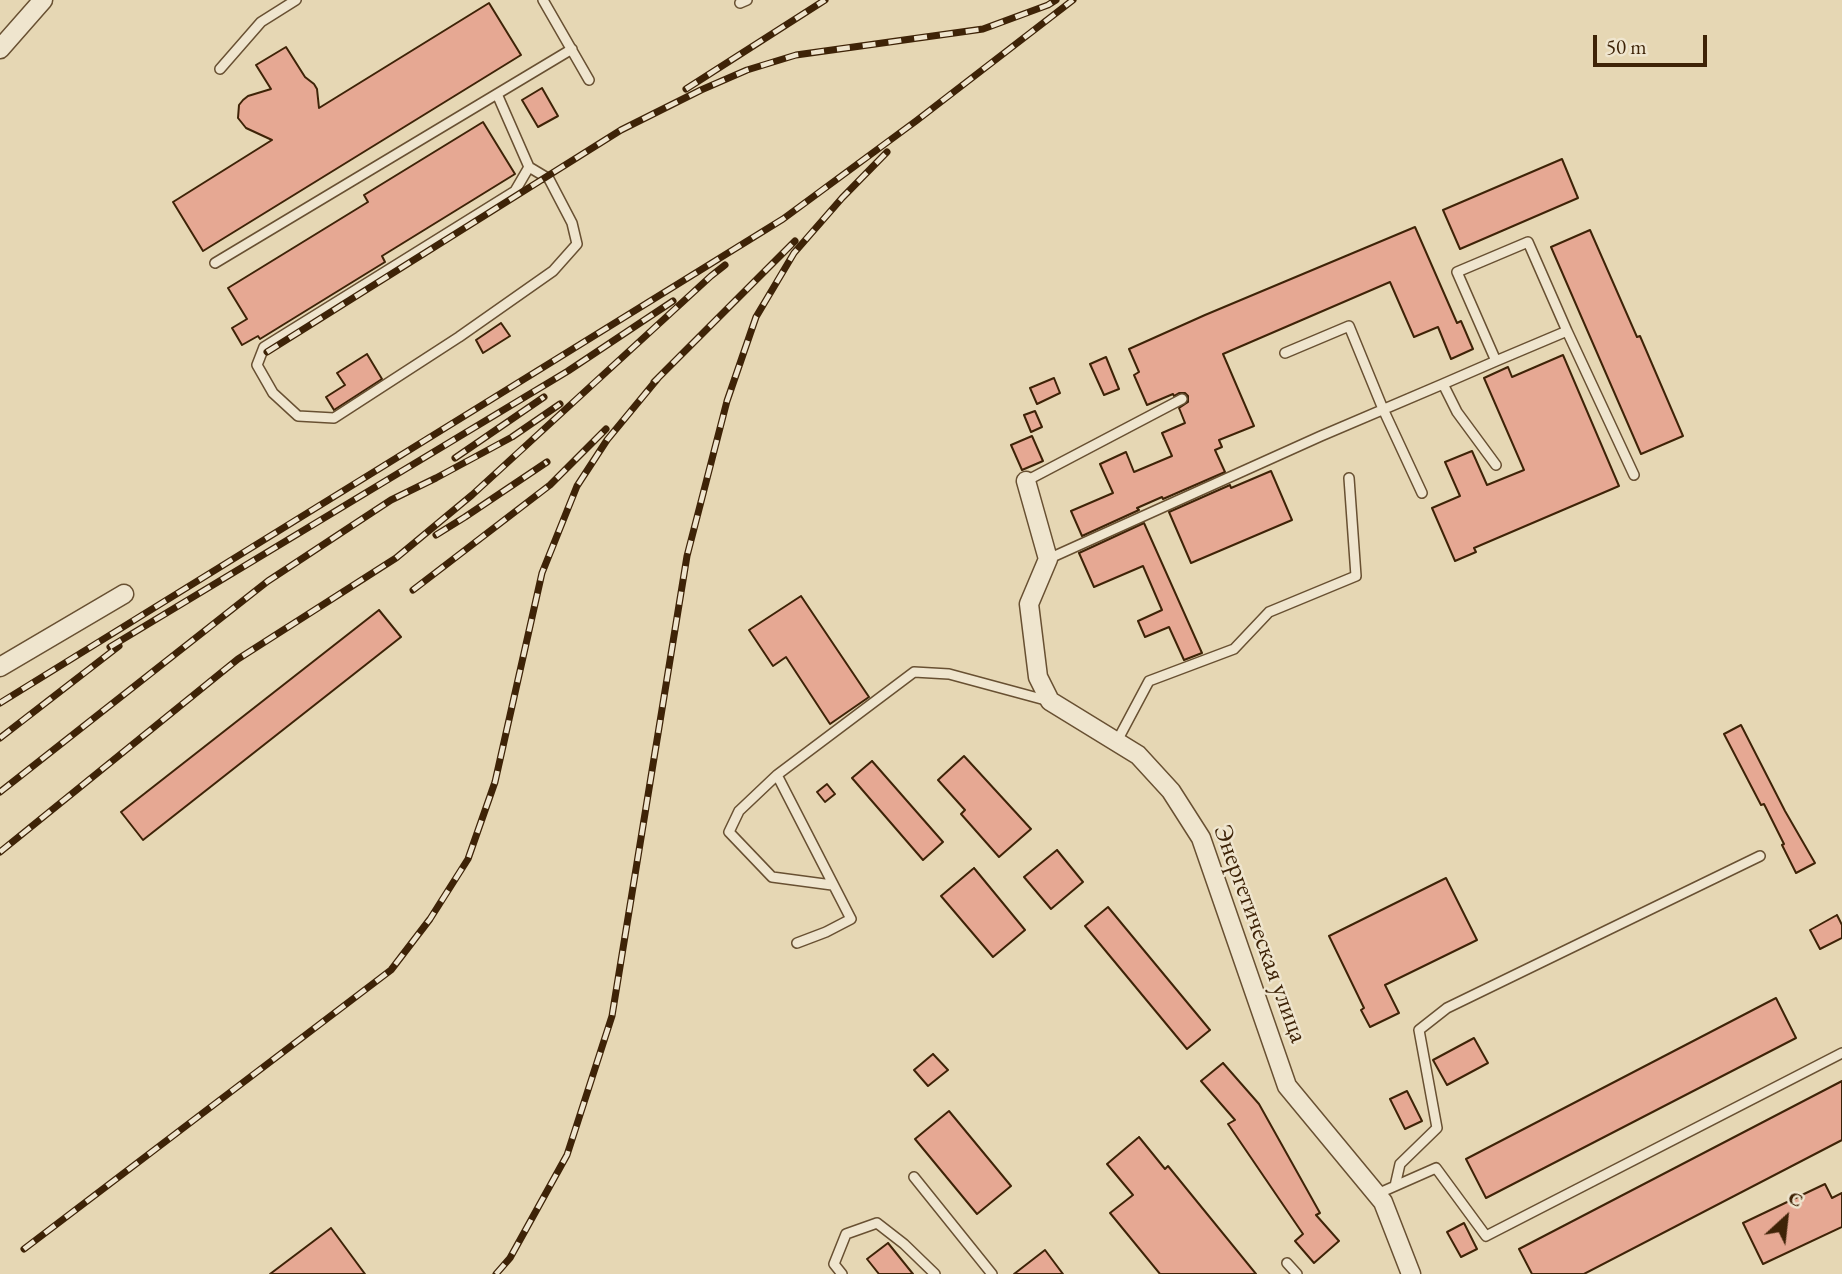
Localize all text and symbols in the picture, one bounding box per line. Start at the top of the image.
scale bar [1597,21,1711,65]
text: 50 m [1606,33,1647,60]
street label: Энергетическая улица [1206,821,1314,1047]
north arrow [1751,1183,1821,1253]
text: С [1784,1185,1807,1213]

